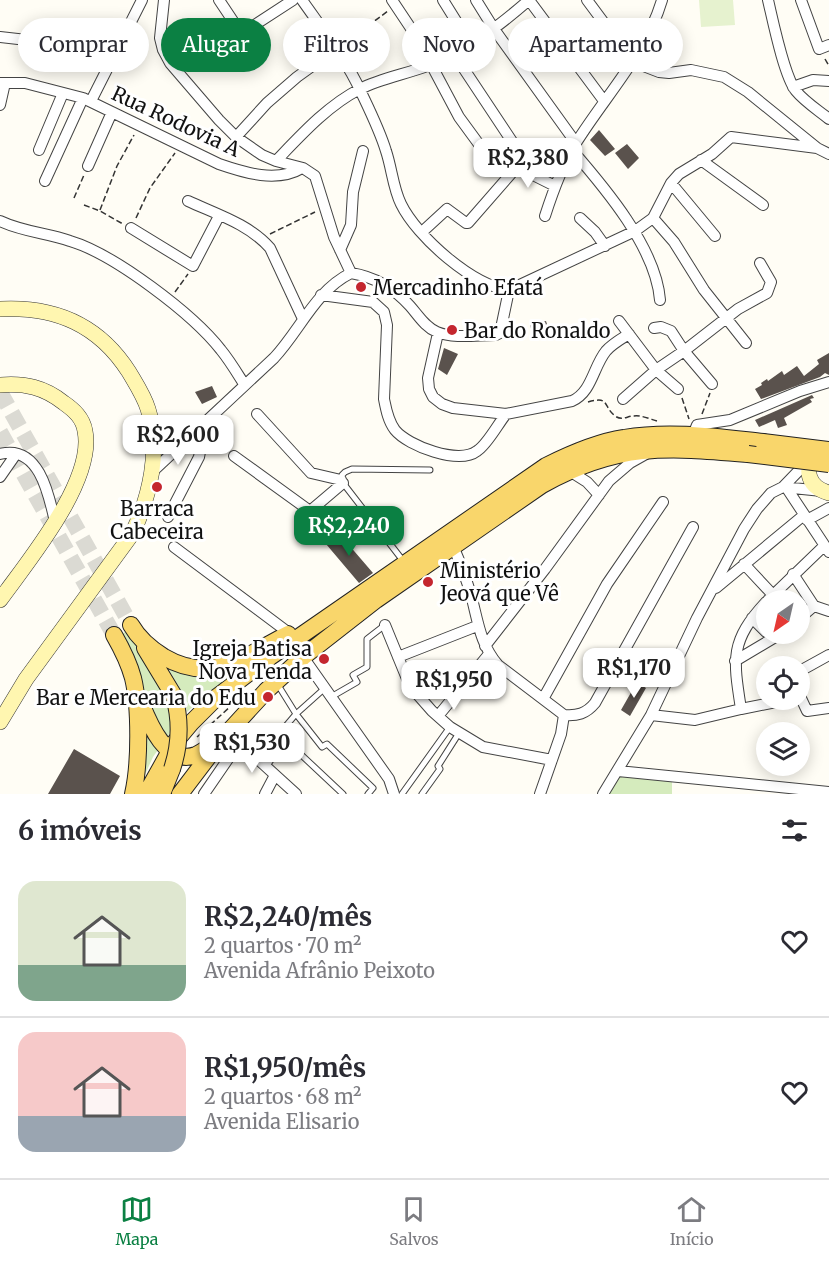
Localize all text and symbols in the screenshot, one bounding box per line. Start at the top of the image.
chip: Comprar [18,18,149,72]
chip: Alugar [161,18,271,72]
chip: Filtros [283,18,390,72]
chip: Novo [402,18,496,72]
chip: Apartamento [508,18,683,72]
street label: Rua Rodovia A [108,80,245,162]
pin: R$2,380 [473,138,583,189]
text: R$2,380 [487,145,569,170]
place label: Mercadinho Efatá [373,275,544,300]
marker: Mercadinho Efatá [354,280,368,294]
place label: Bar do Ronaldo [464,318,611,343]
marker: Bar do Ronaldo [445,323,459,337]
pin: R$2,600 [123,415,233,466]
text: R$2,600 [137,422,219,447]
marker: Barraca Cabeceira [150,480,164,494]
place label: Barraca Cabeceira [110,496,204,544]
pin: R$2,240 [294,506,404,557]
text: R$2,240 [308,513,390,538]
place label: Ministério Jeová que Vê [439,558,559,606]
marker: Ministério Jeová que Vê [421,575,435,589]
north arrow [756,590,810,644]
map controls [756,590,810,776]
place label: Igreja Batisa Nova Tenda [193,636,312,684]
pin: R$1,170 [579,648,689,699]
marker: Igreja Batisa Nova Tenda [317,652,331,666]
text: R$1,170 [597,655,671,680]
button: locate [756,656,810,710]
pin: R$1,950 [399,660,509,711]
text: R$1,950 [415,667,493,692]
place label: Bar e Mercearia do Edu [36,685,256,710]
marker: Bar e Mercearia do Edu [261,690,275,704]
button: layers [756,722,810,776]
pin: R$1,530 [197,723,307,774]
text: R$1,530 [214,730,290,755]
text: 6 imóveis [18,814,142,847]
icon: filters [778,814,811,847]
text: R$2,240/mês [204,900,372,933]
icon: home [66,905,138,977]
icon: heart [778,925,811,958]
text: 2 quartos · 70 m² [204,933,361,958]
text: Avenida Afrânio Peixoto [204,958,435,983]
text: R$1,950/mês [204,1051,366,1084]
icon: home [66,1056,138,1128]
icon: heart [778,1076,811,1109]
text: 2 quartos · 68 m² [204,1084,362,1109]
text: Avenida Elisario [204,1109,359,1134]
tab: Mapa [115,1193,158,1249]
tab: Salvos [389,1193,439,1249]
tab: Início [670,1193,714,1249]

